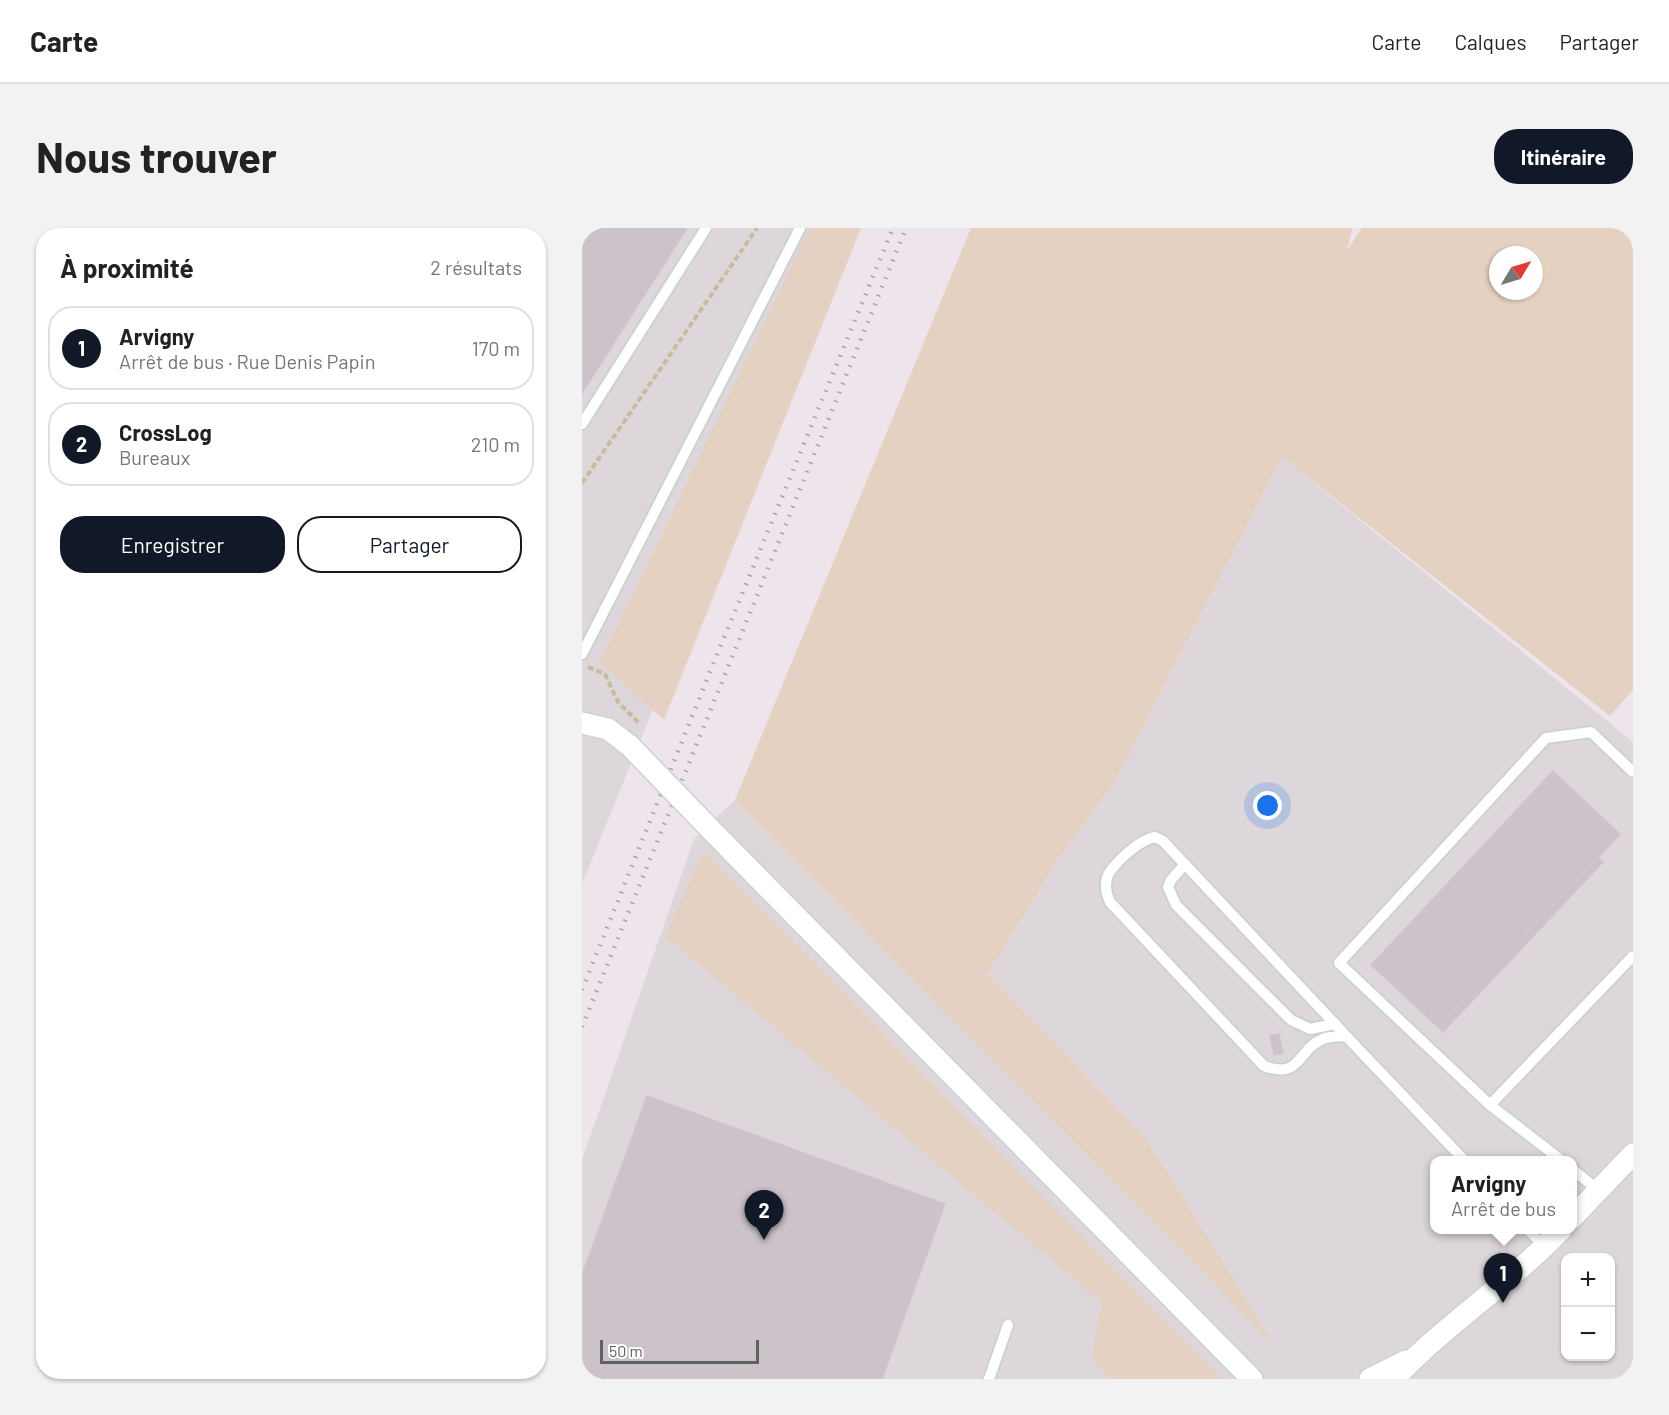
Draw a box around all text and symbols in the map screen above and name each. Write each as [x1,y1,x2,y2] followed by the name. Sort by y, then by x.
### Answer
[30,24,98,58] text: Carte
[1372,29,1421,54] text: Carte
[1454,29,1527,54] text: Calques
[1560,29,1639,54] text: Partager
[1494,129,1633,184] button: Itinéraire
[36,131,277,181] text: Nous trouver
[1489,246,1543,300] north arrow
[60,252,194,283] text: À proximité
[430,255,522,279] text: 2 résultats
[119,323,194,349] text: Arvigny
[78,336,85,360] text: 1
[472,336,520,360] text: 170 m
[119,349,376,373] text: Arrêt de bus · Rue Denis Papin
[119,419,212,445] text: CrossLog
[76,432,87,456] text: 2
[471,432,520,456] text: 210 m
[119,445,190,469] text: Bureaux
[60,516,285,573] button: Enregistrer
[297,516,522,573] button: Partager
[1253,791,1282,820] your location
[1430,1156,1577,1234] popup
[1451,1170,1526,1196] text: Arvigny
[744,1190,783,1240] pin: 2
[1451,1196,1556,1220] text: Arrêt de bus
[1561,1253,1615,1361] map controls
[1561,1253,1615,1307] button: +
[1484,1254,1522,1303] pin: 1
[1561,1307,1615,1361] button: −
[600,1337,759,1364] scale bar
[609,1341,643,1360] text: 50 m

